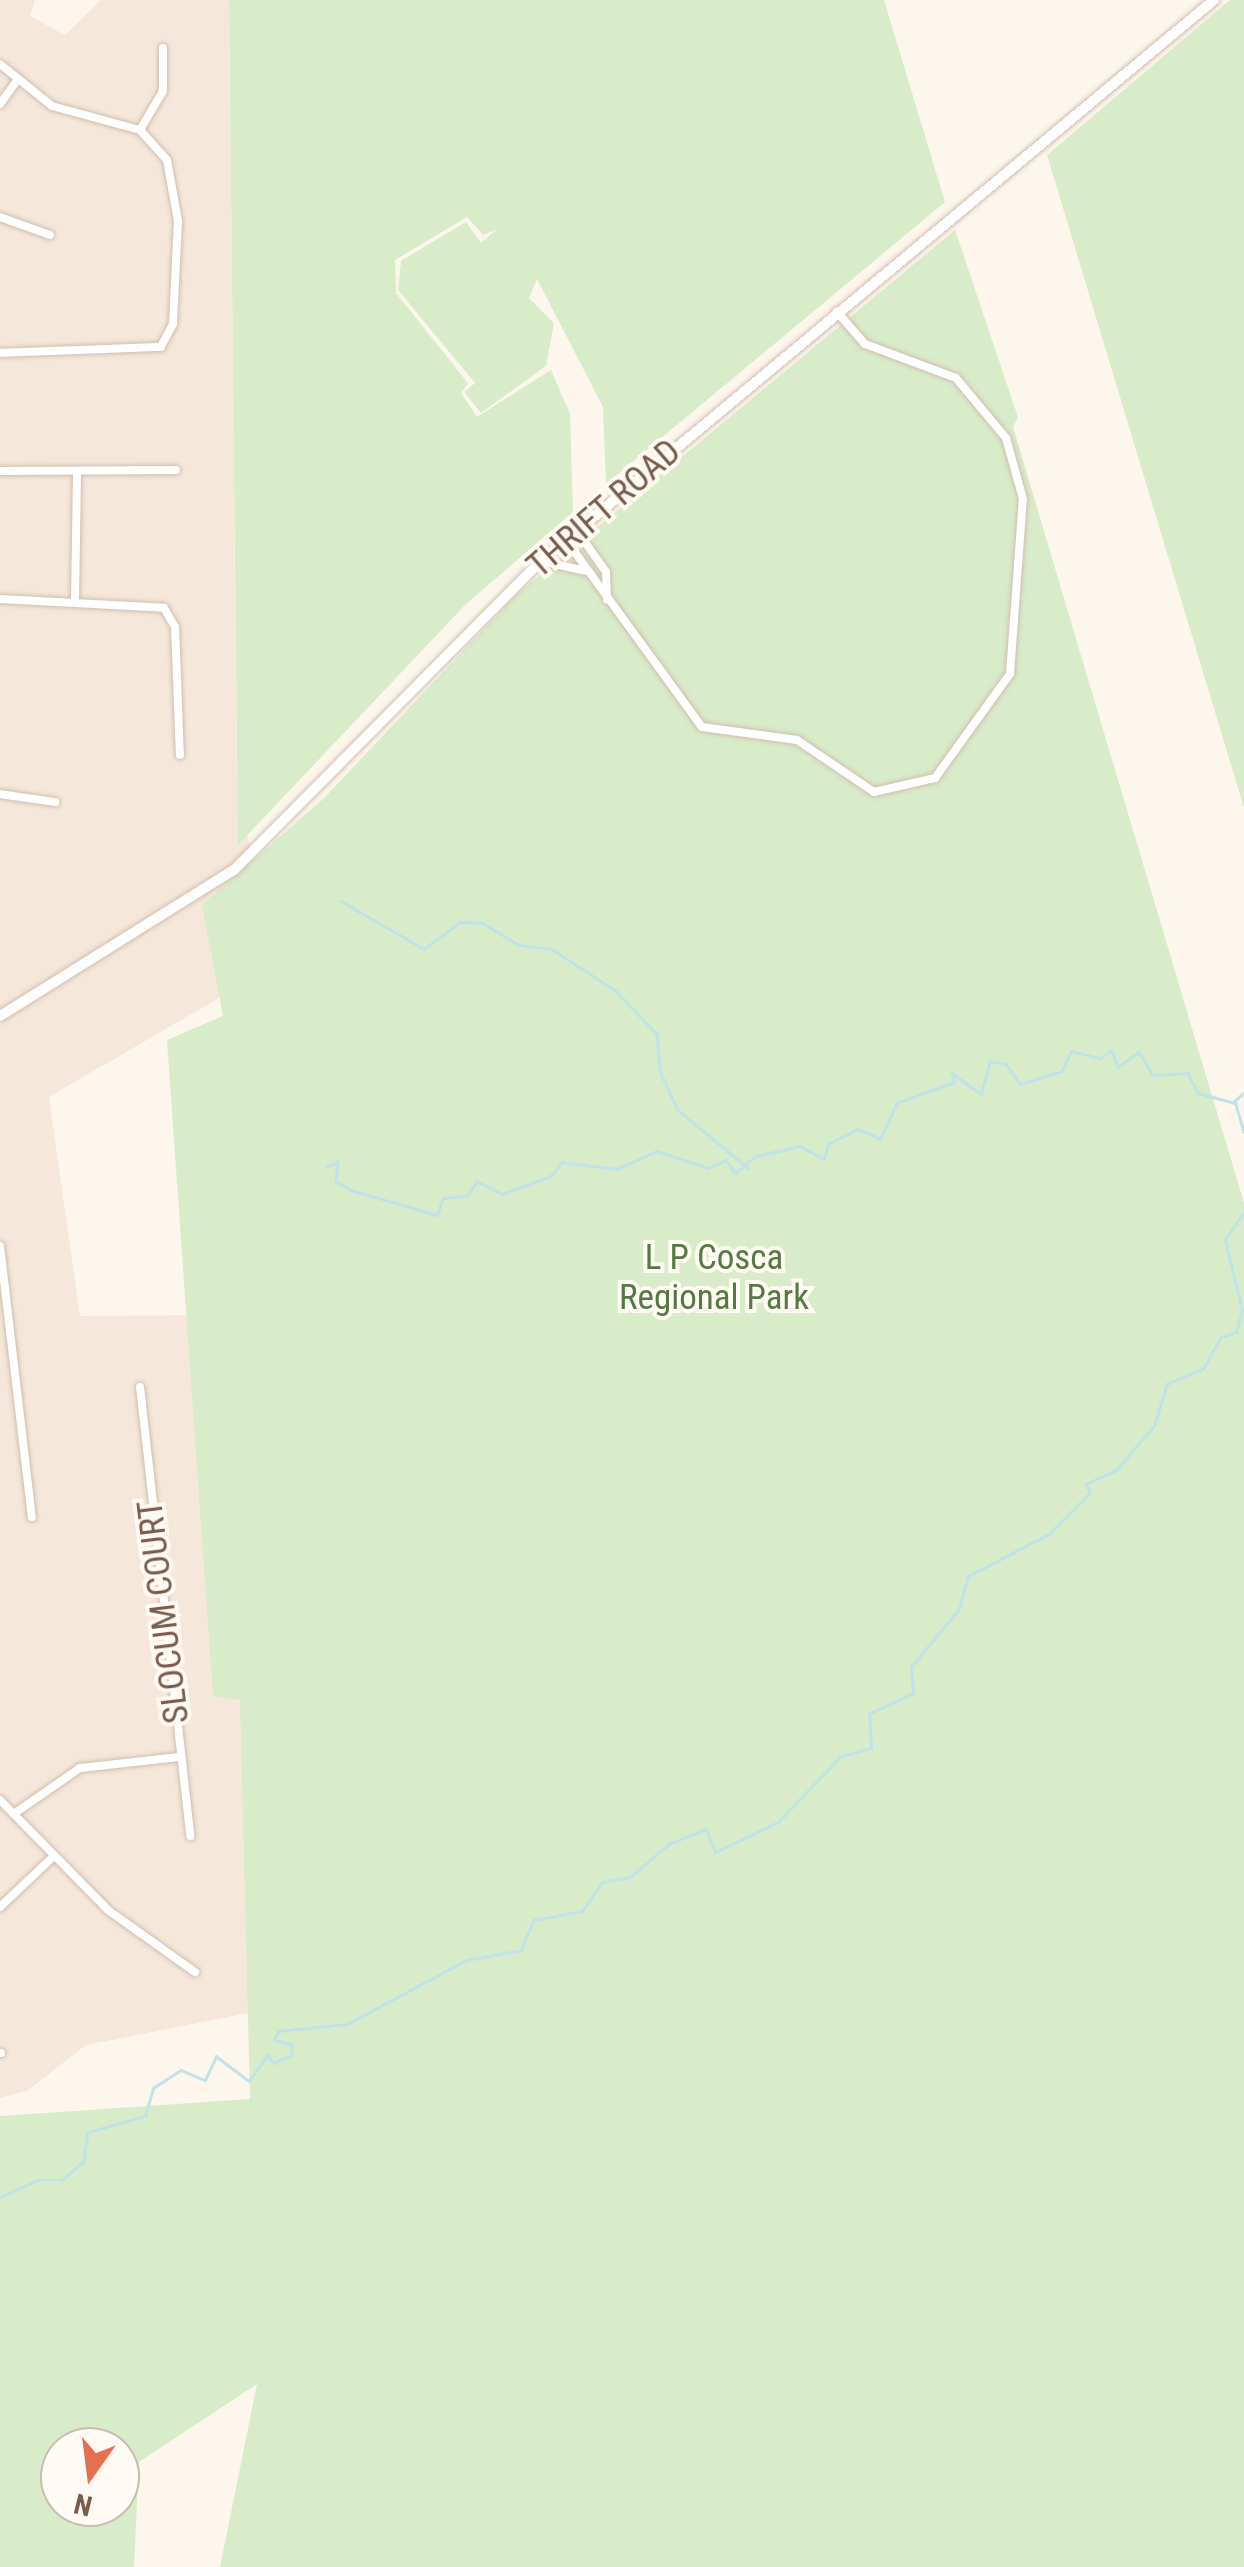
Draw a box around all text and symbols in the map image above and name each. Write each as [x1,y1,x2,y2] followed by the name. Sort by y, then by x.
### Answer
[518,431,690,587] street label: THRIFT ROAD
[619,1237,809,1319] park label: L P Cosca Regional Park
[129,1498,199,1726] street label: SLOCUM COURT
[40,2427,140,2527] north arrow
[71,2487,95,2523] text: N

